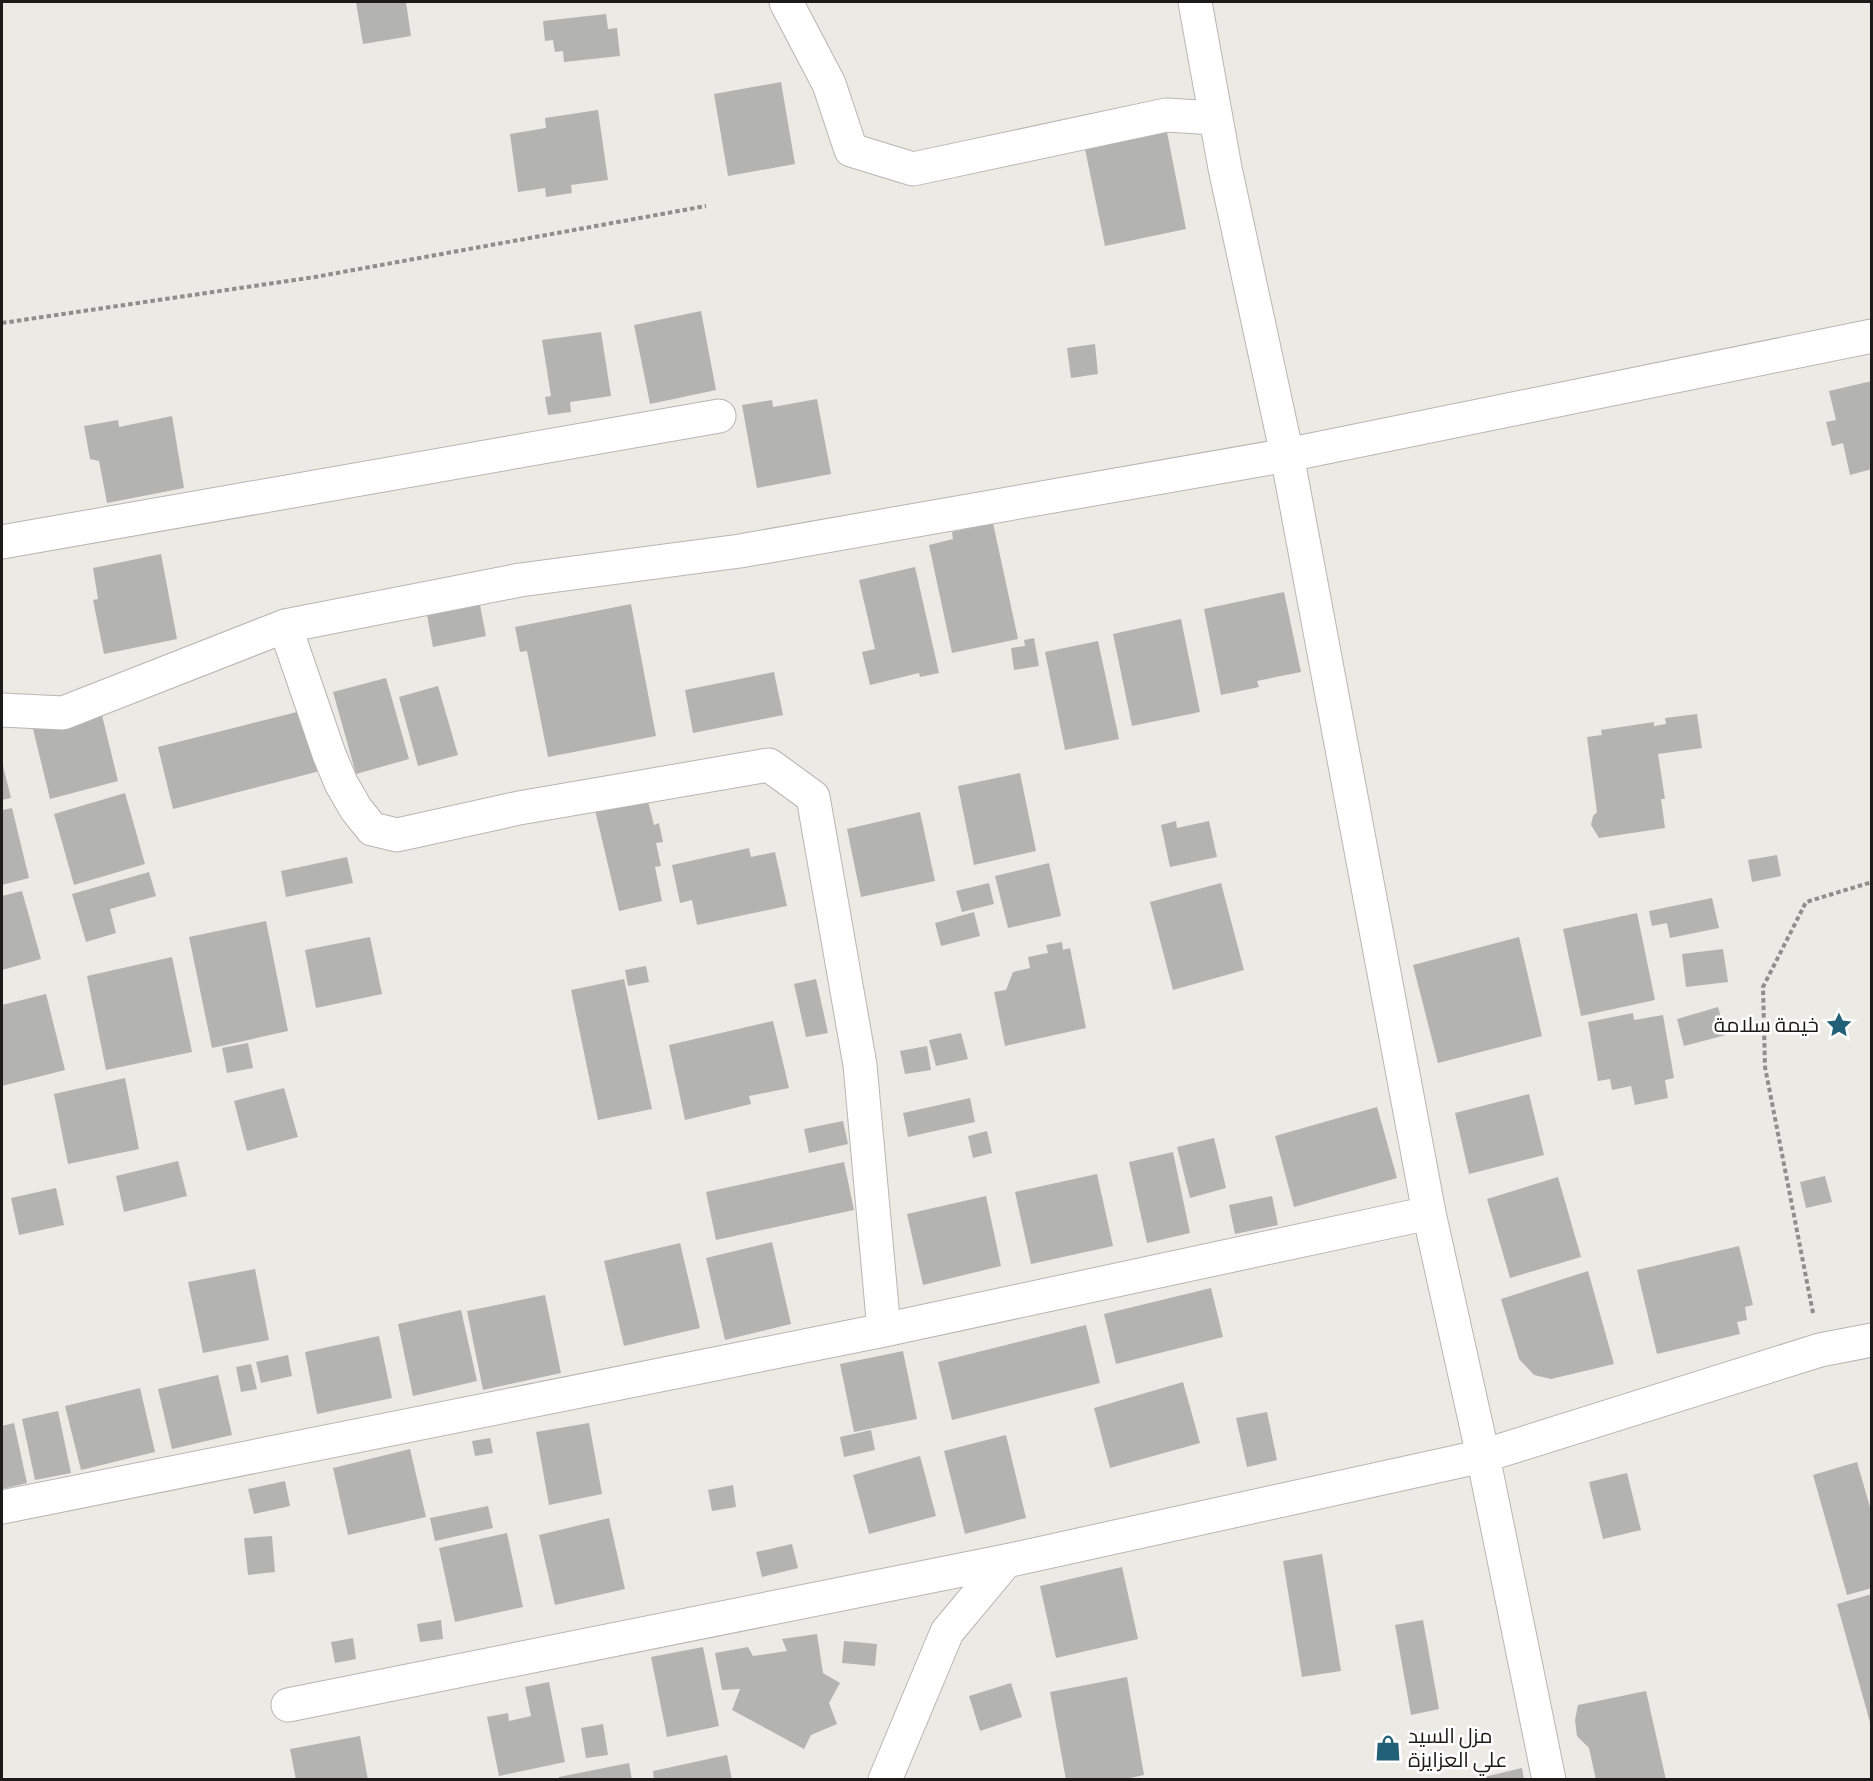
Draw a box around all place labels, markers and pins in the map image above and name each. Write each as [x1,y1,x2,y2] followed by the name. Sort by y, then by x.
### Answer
[1824,1010,1854,1040] place icon: خيمة سلامة
[1714,1013,1819,1037] place label: خيمة سلامة
[1408,1724,1507,1776] place label: مزل السيد علي العزايزة
[1373,1733,1403,1763] shop icon: مزل السيد علي العزايزة

